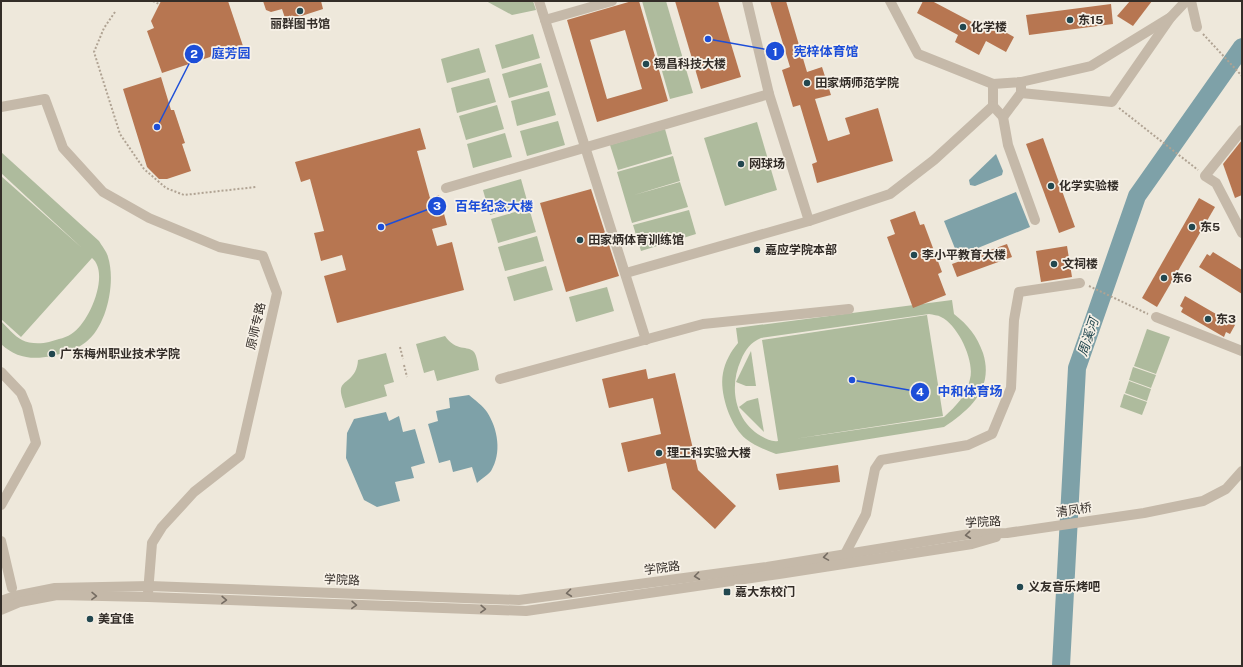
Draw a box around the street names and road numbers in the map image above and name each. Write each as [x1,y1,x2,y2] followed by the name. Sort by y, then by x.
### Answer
[244,301,268,351] street label: 原师专路
[1055,500,1093,520] street label: 清凤桥
[965,514,1001,530] street label: 学院路
[643,559,681,577] street label: 学院路
[324,572,360,588] street label: 学院路

